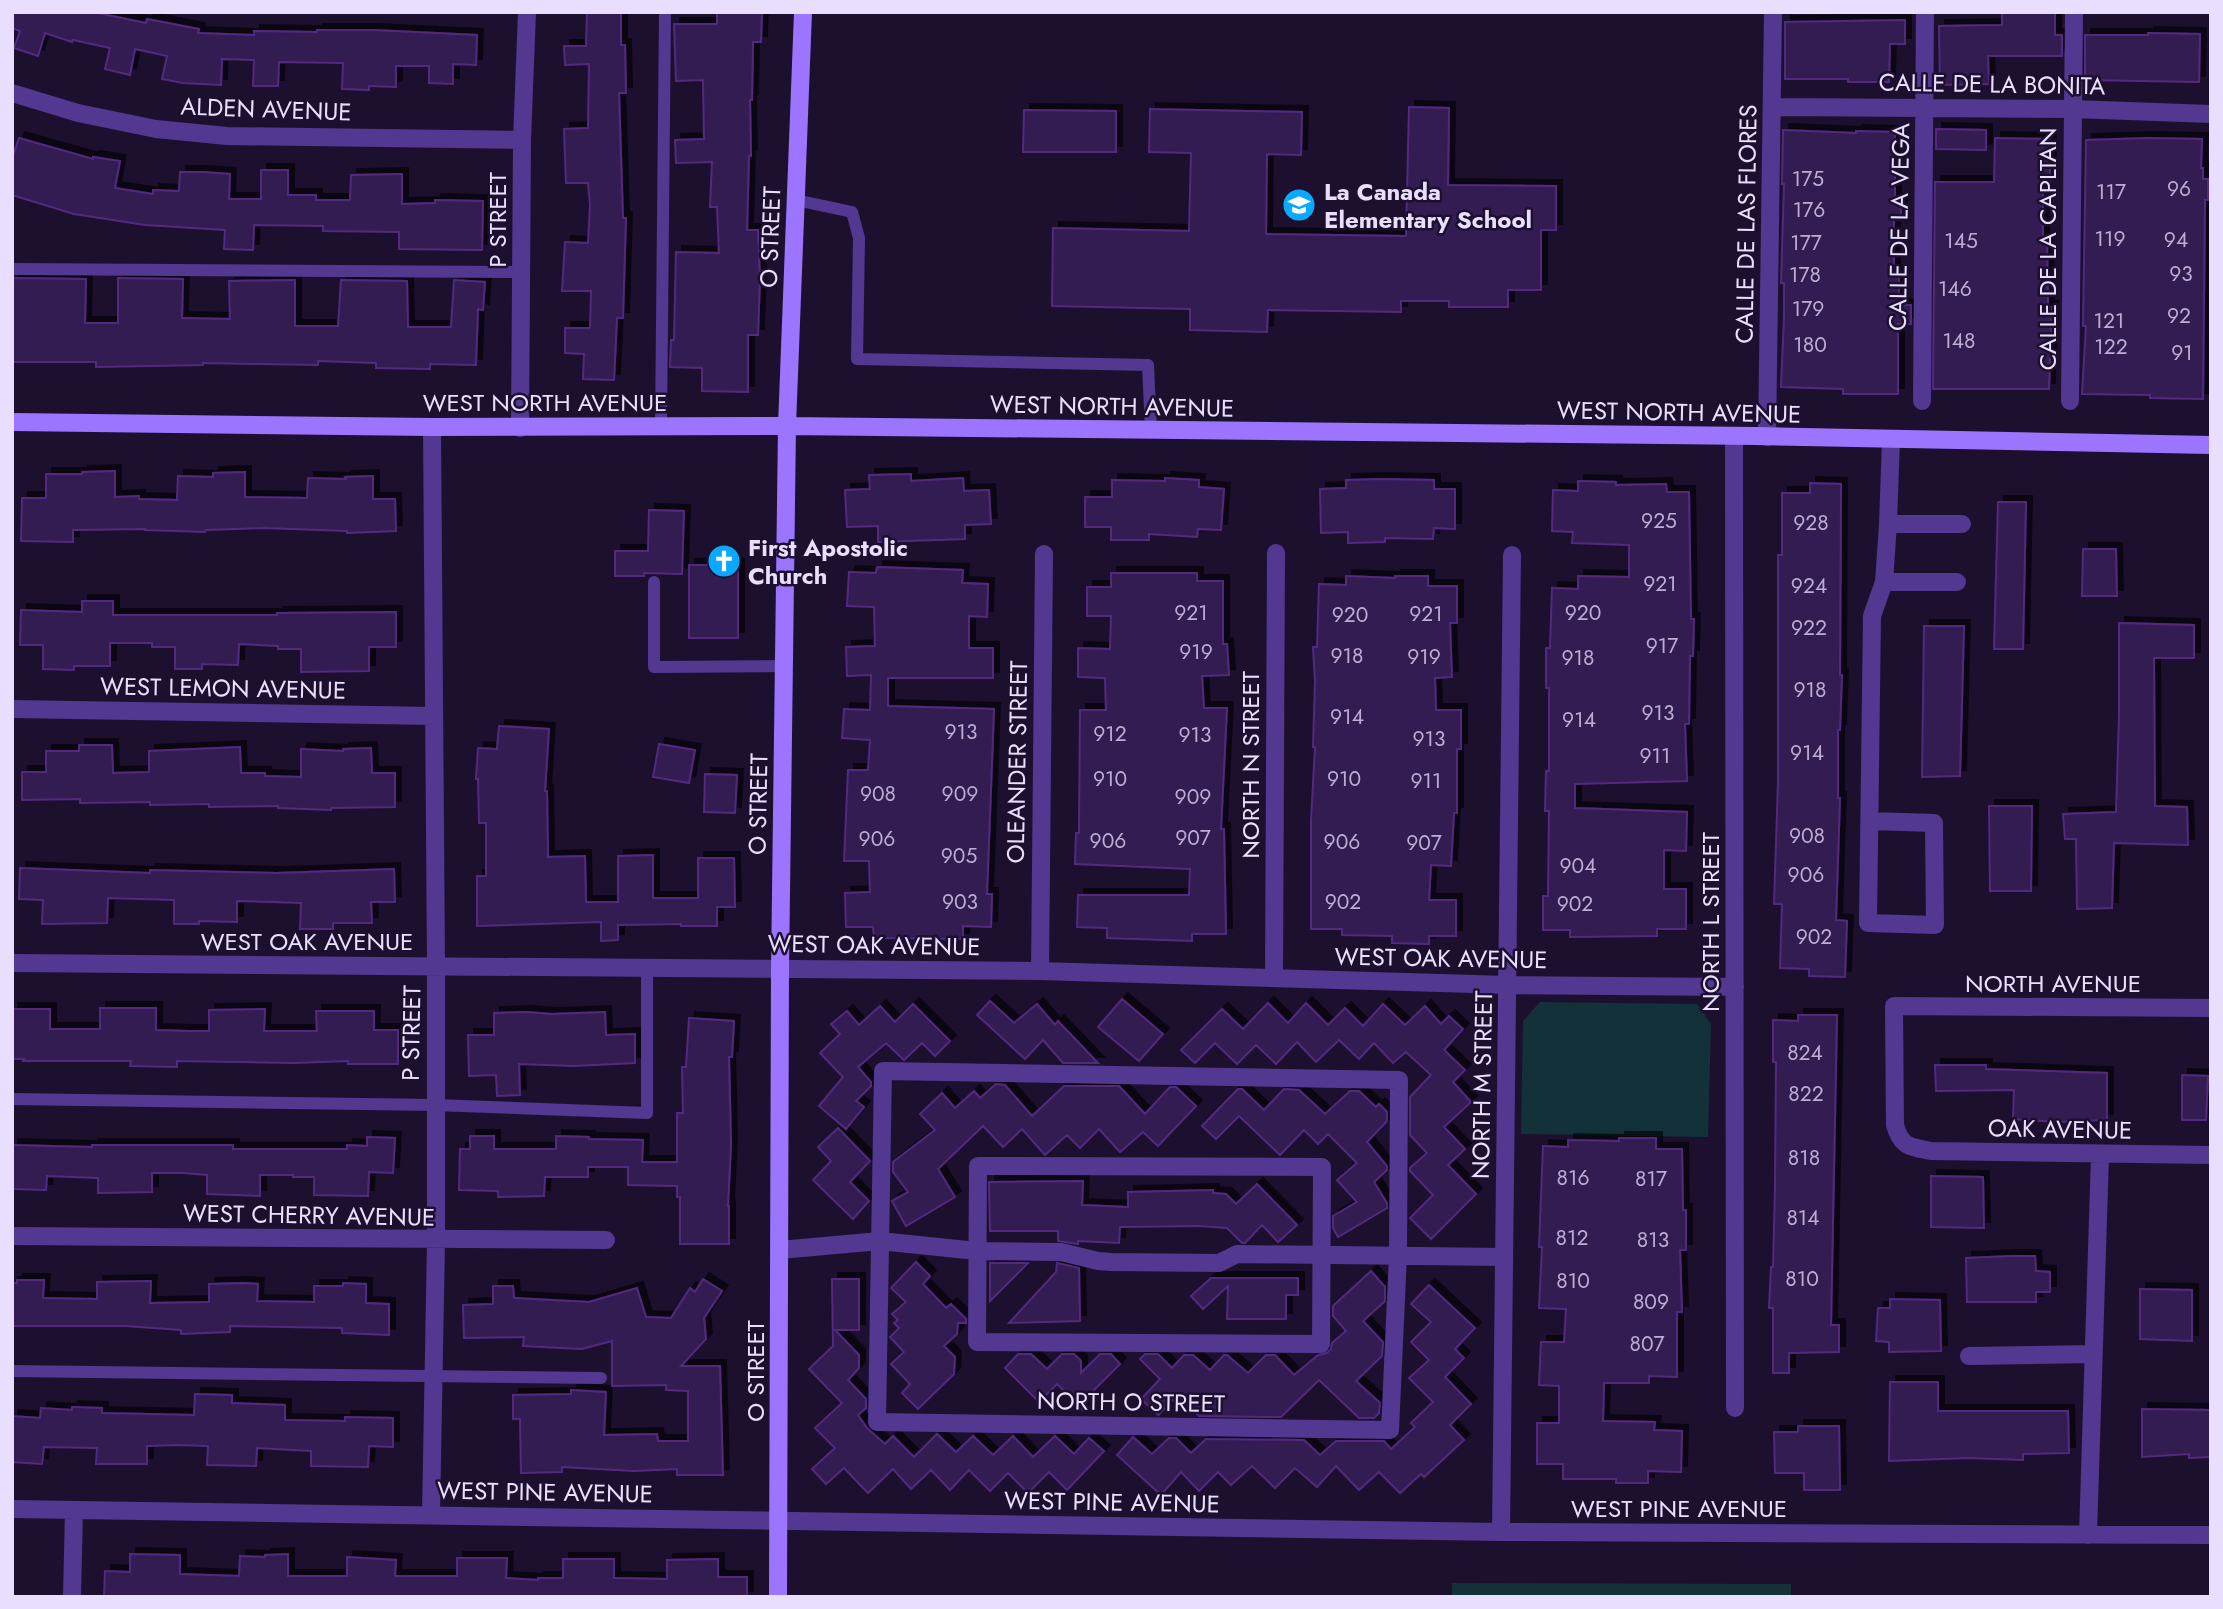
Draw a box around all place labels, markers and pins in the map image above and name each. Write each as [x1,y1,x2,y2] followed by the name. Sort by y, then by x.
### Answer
[1324,174,1532,237] place label: La Canada Elementary School
[1280,186,1318,224] school or university icon: La Canada Elementary School
[748,530,908,593] place label: First Apostolic Church
[705,542,743,580] church icon: First Apostolic Church

